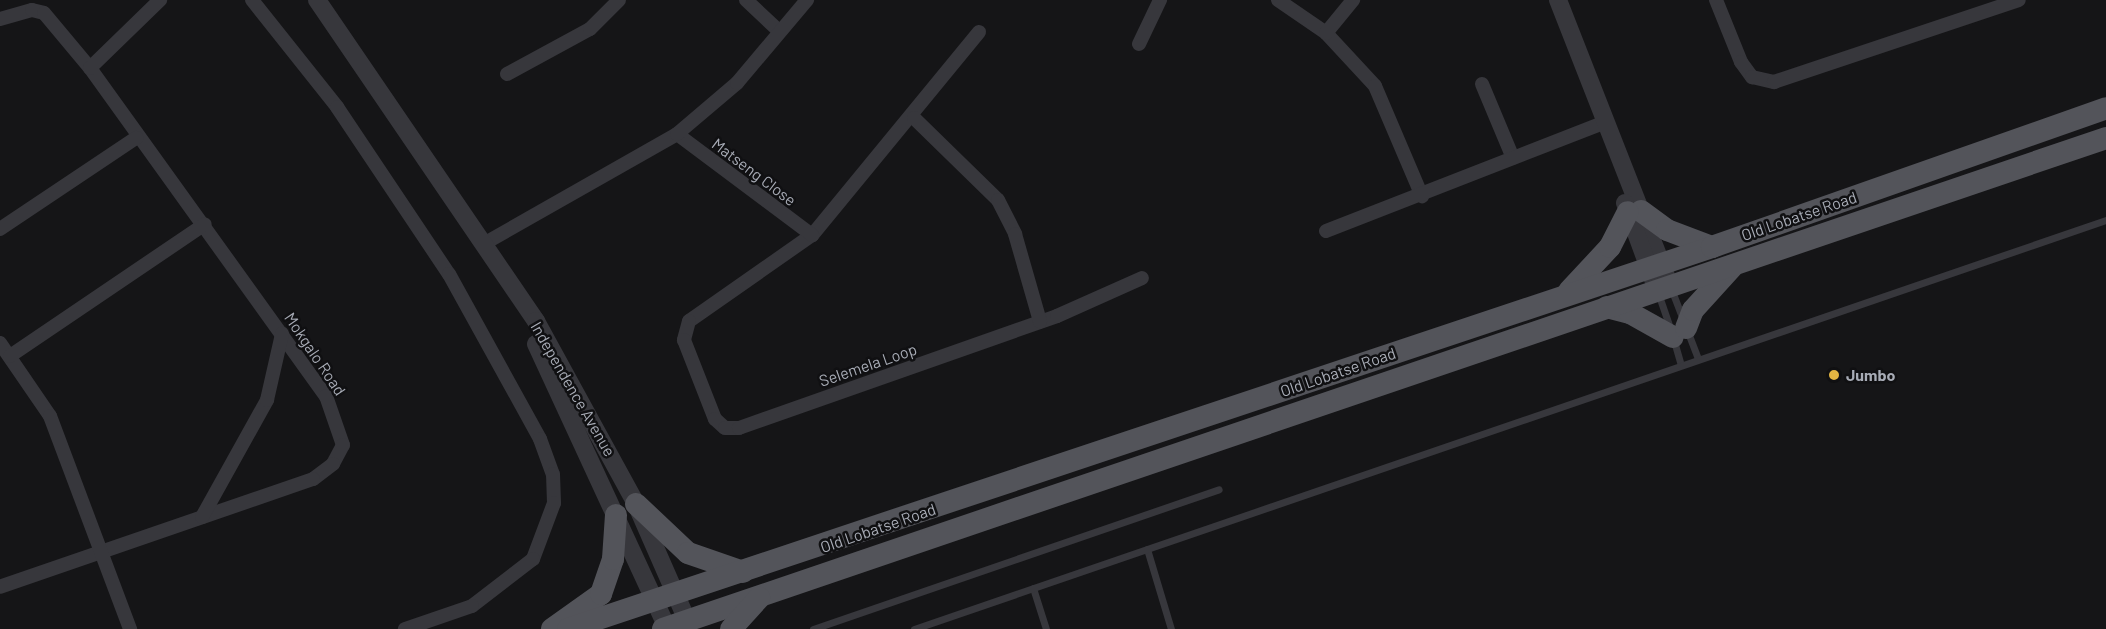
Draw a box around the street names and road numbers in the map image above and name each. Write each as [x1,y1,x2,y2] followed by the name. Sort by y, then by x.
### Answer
[708,134,800,210] street label: Matseng Close
[1739,187,1859,245] street label: Old Lobatse Road
[280,309,350,399] street label: Mokgalo Road
[527,318,619,460] street label: Independence Avenue
[817,339,919,391] street label: Selemela Loop
[1278,343,1398,401] street label: Old Lobatse Road
[818,499,938,557] street label: Old Lobatse Road

